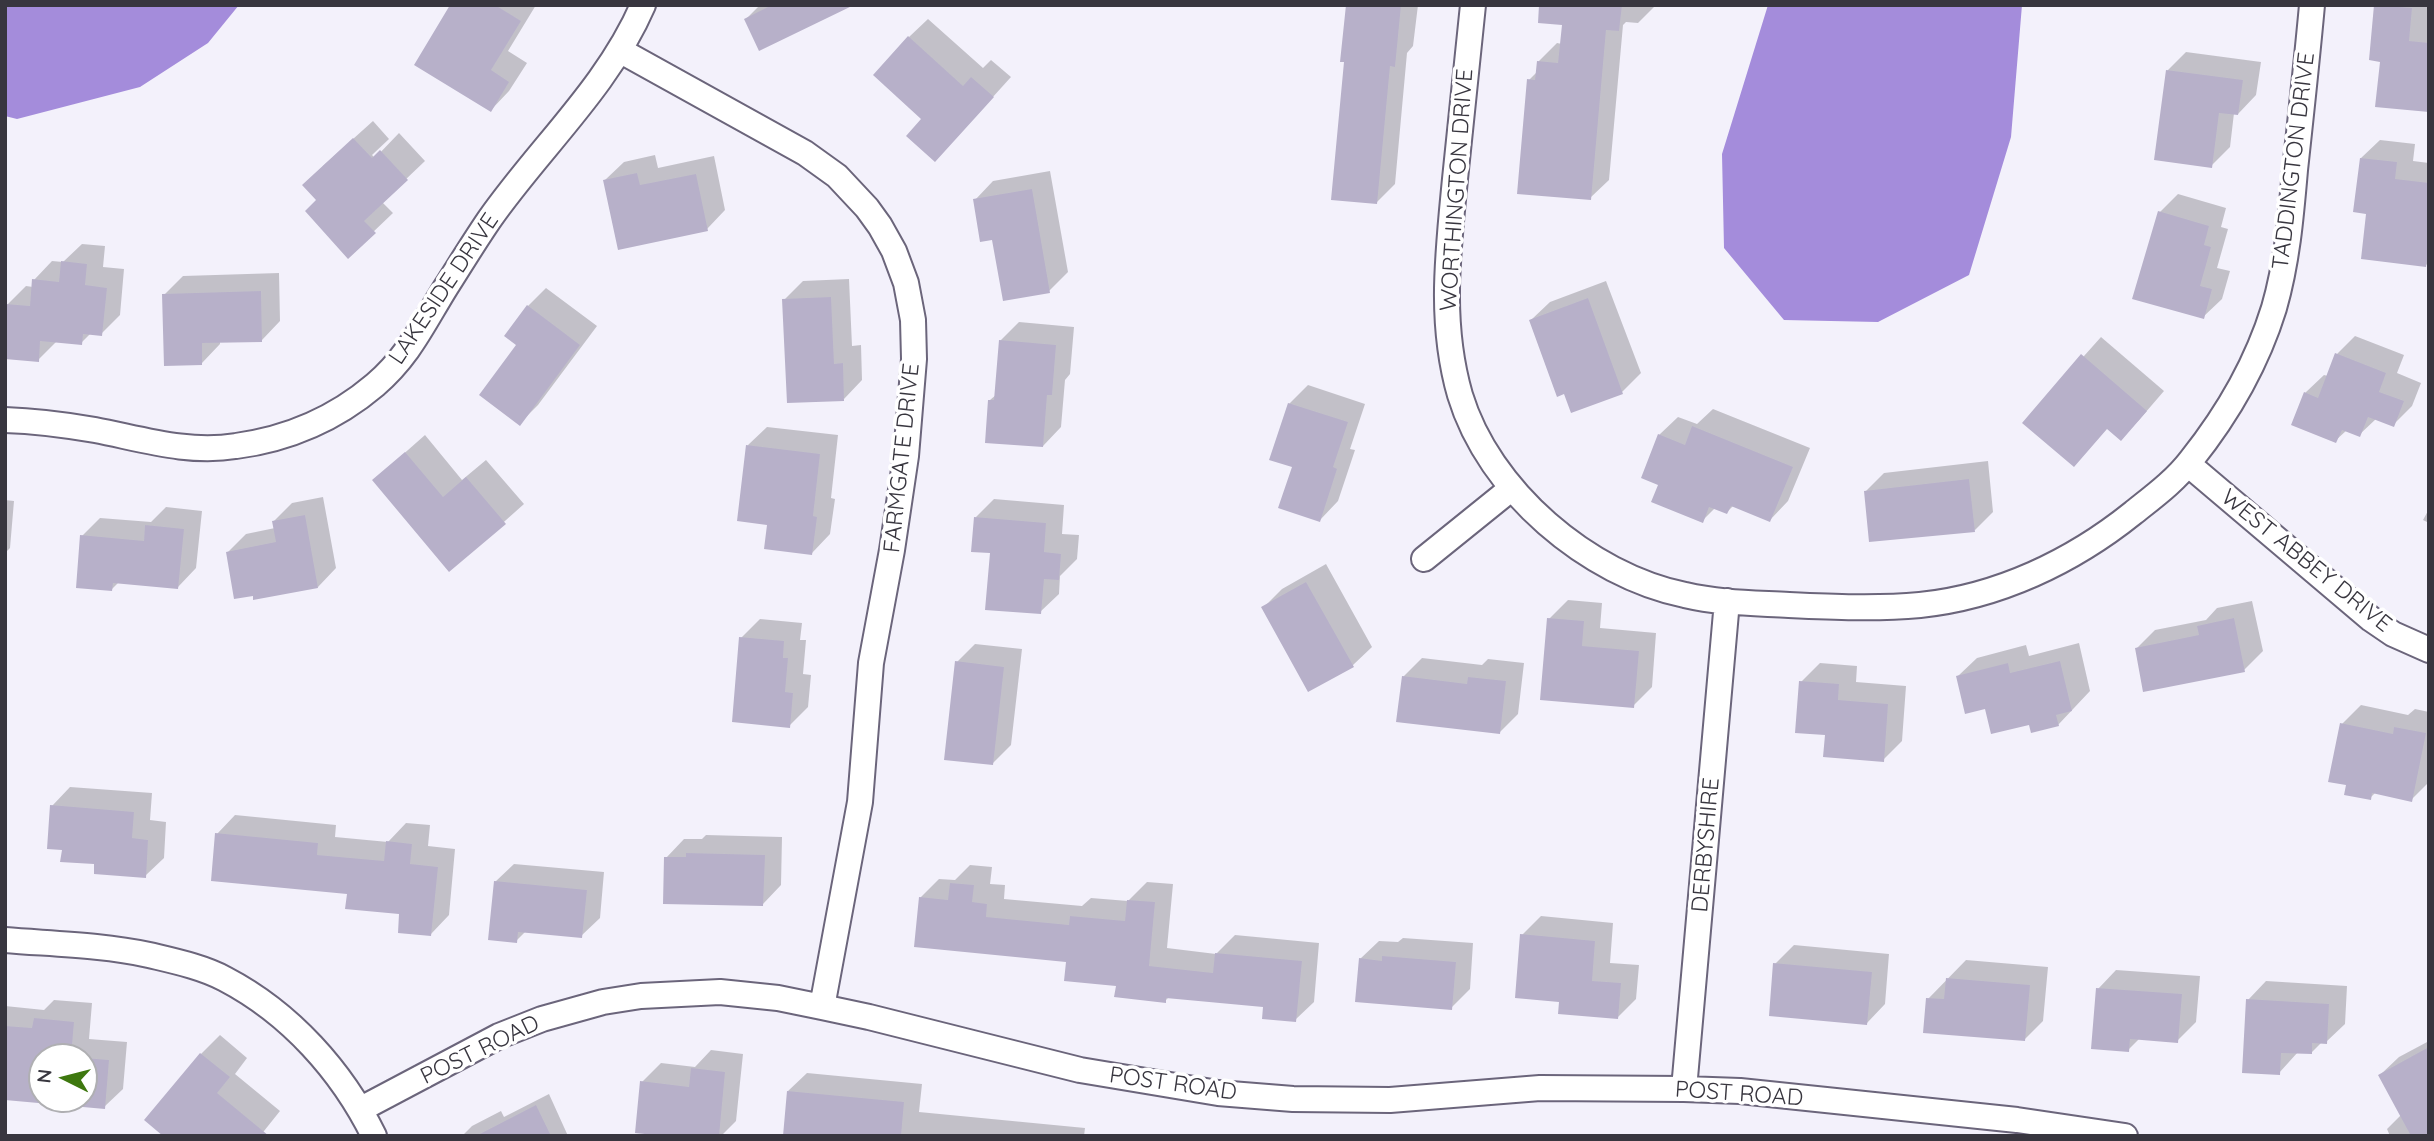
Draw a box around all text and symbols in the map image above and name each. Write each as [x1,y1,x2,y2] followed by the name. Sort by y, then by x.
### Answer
[2267,51,2321,271] street label: TADDINGTON DRIVE
[1435,68,1479,312] street label: WORTHINGTON DRIVE
[383,208,505,370] street label: LAKESIDE DRIVE
[878,362,926,554] street label: FARMGATE DRIVE
[2215,484,2397,638] street label: WEST ABBEY DRIVE
[1686,776,1726,914] street label: DERBYSHIRE
[416,1009,544,1091] street label: POST ROAD
[28,1043,98,1113] north arrow
[1107,1061,1239,1107] street label: POST ROAD
[31,1068,57,1084] text: N
[1674,1076,1804,1112] street label: POST ROAD

